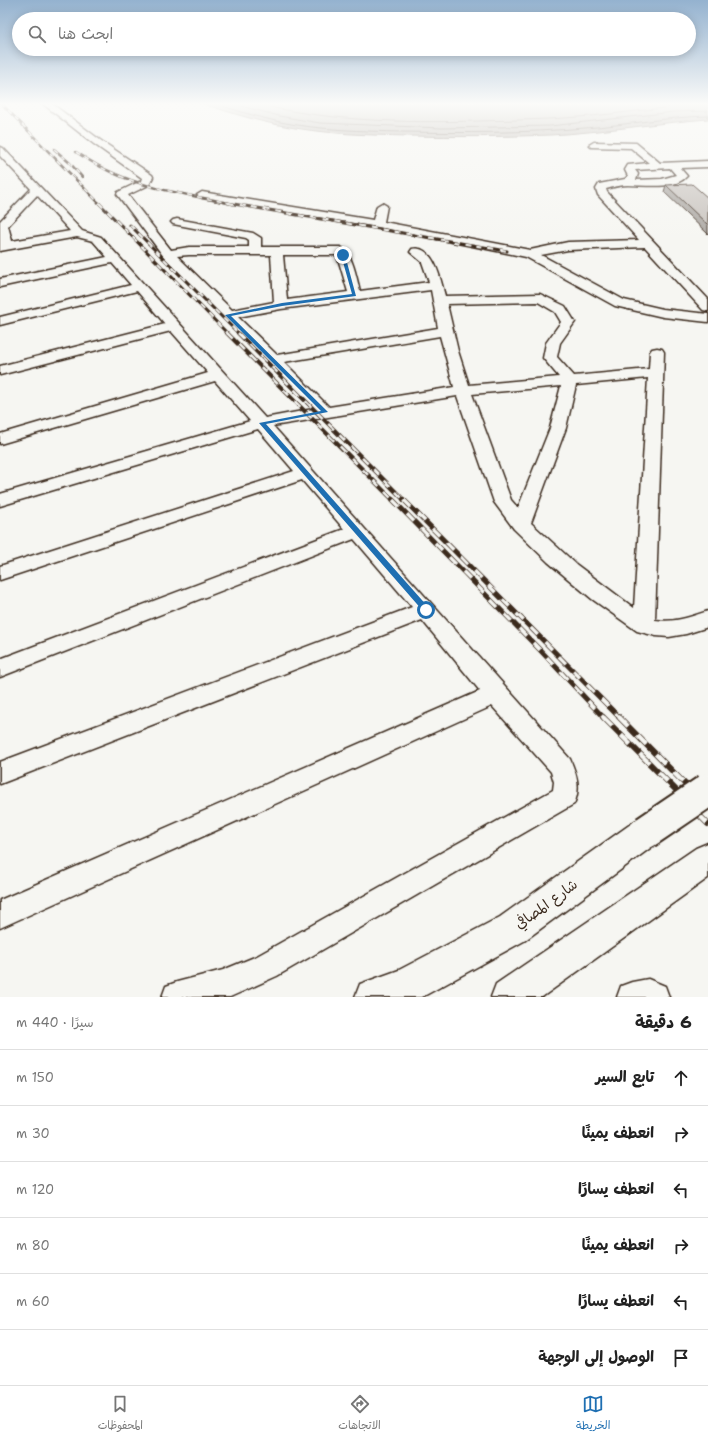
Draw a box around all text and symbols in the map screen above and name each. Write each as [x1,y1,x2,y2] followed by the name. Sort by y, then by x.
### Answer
[12,12,696,56] search box
[26,23,48,45] icon: search
[58,24,113,44] text: ابحث هنا
[334,246,352,264] route end
[417,601,435,619] route start
[511,875,582,934] street label: شارع المصافي
[635,1011,692,1033] text: 6 دقيقة
[16,1014,94,1031] text: سيرًا · 440 m
[595,1067,654,1087] text: تابع السير
[670,1067,692,1089] icon: ahead
[16,1069,54,1086] text: 150 m
[582,1123,654,1143] text: انعطف يمينًا
[670,1123,692,1145] icon: right
[16,1125,50,1142] text: 30 m
[578,1179,654,1199] text: انعطف يسارًا
[670,1179,692,1201] icon: left
[16,1181,54,1198] text: 120 m
[582,1235,654,1255] text: انعطف يمينًا
[670,1235,692,1257] icon: right
[16,1237,50,1254] text: 80 m
[578,1291,654,1311] text: انعطف يسارًا
[670,1291,692,1313] icon: left
[16,1293,50,1310] text: 60 m
[538,1347,654,1367] text: الوصول إلى الوجهة
[670,1347,692,1369] icon: arrive
[98,1393,143,1435] tab: المحفوظات
[338,1393,381,1435] tab: الاتجاهات
[576,1393,610,1435] tab: الخريطة

